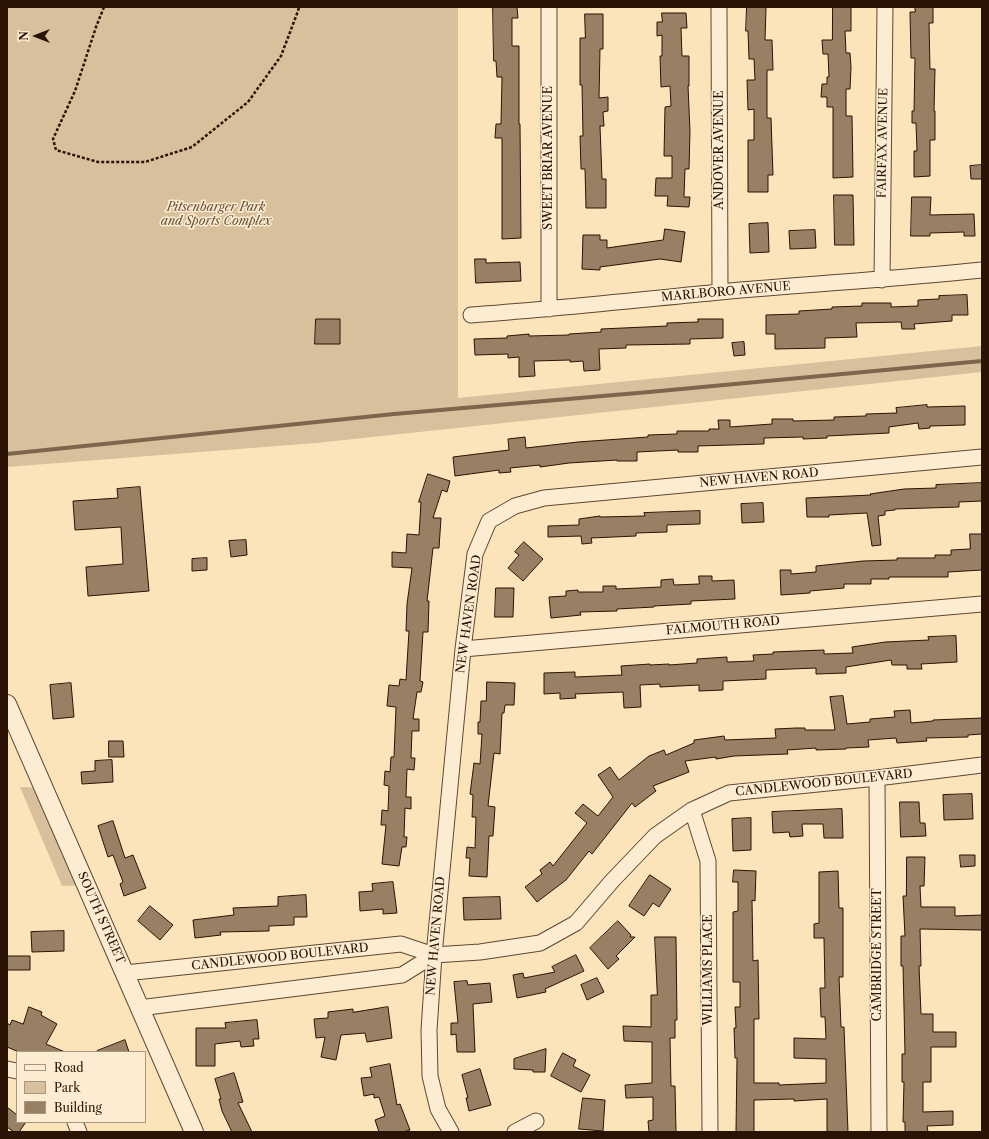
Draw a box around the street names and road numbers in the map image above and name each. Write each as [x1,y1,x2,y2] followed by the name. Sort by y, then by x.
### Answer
[542,86,556,230] street label: SWEET BRIAR AVENUE
[875,88,891,198] street label: FAIRFAX AVENUE
[713,90,727,210] street label: ANDOVER AVENUE
[661,279,791,305] street label: MARLBORO AVENUE
[699,466,819,490] street label: NEW HAVEN ROAD
[454,554,484,674] street label: NEW HAVEN ROAD
[665,614,781,638] street label: FALMOUTH ROAD
[735,767,913,799] street label: CANDLEWOOD BOULEVARD
[74,870,128,966] street label: SOUTH STREET
[424,876,448,996] street label: NEW HAVEN ROAD
[871,888,885,1022] street label: CAMBRIDGE STREET
[702,914,716,1026] street label: WILLIAMS PLACE
[191,941,369,973] street label: CANDLEWOOD BOULEVARD

